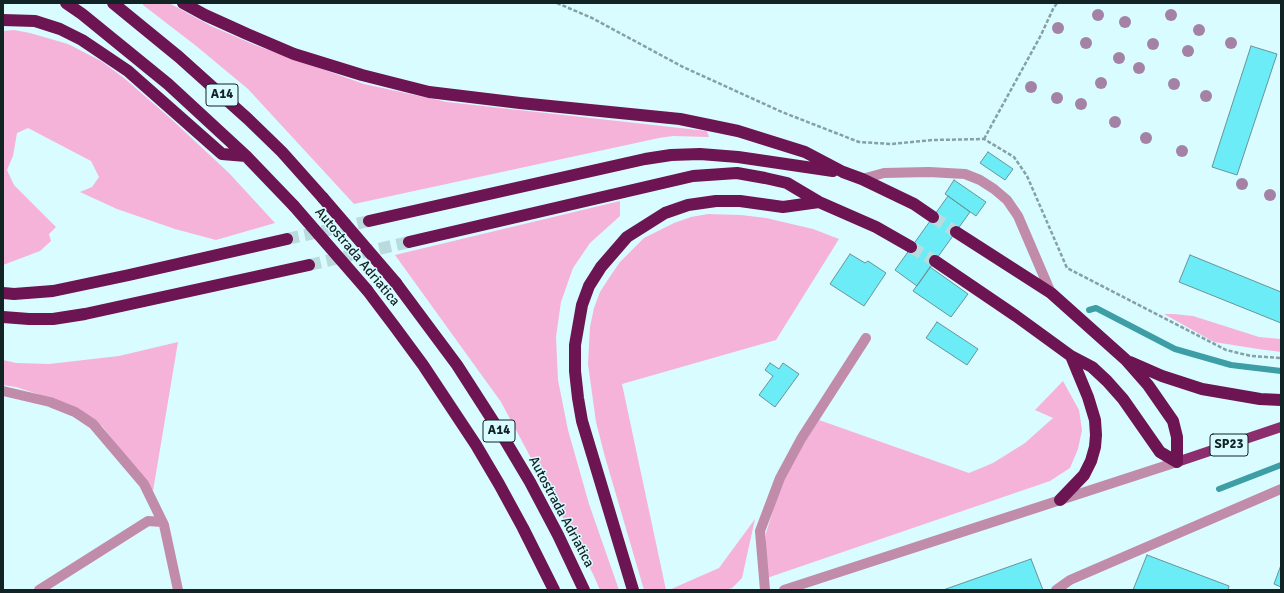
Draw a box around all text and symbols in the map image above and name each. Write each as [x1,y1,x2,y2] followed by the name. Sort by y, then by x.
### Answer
[206,84,238,106] road number: A14
[311,204,403,310] street label: Autostrada Adriatica
[483,420,515,442] road number: A14
[1210,434,1248,456] road number: SP23
[525,454,597,570] street label: Autostrada Adriatica

